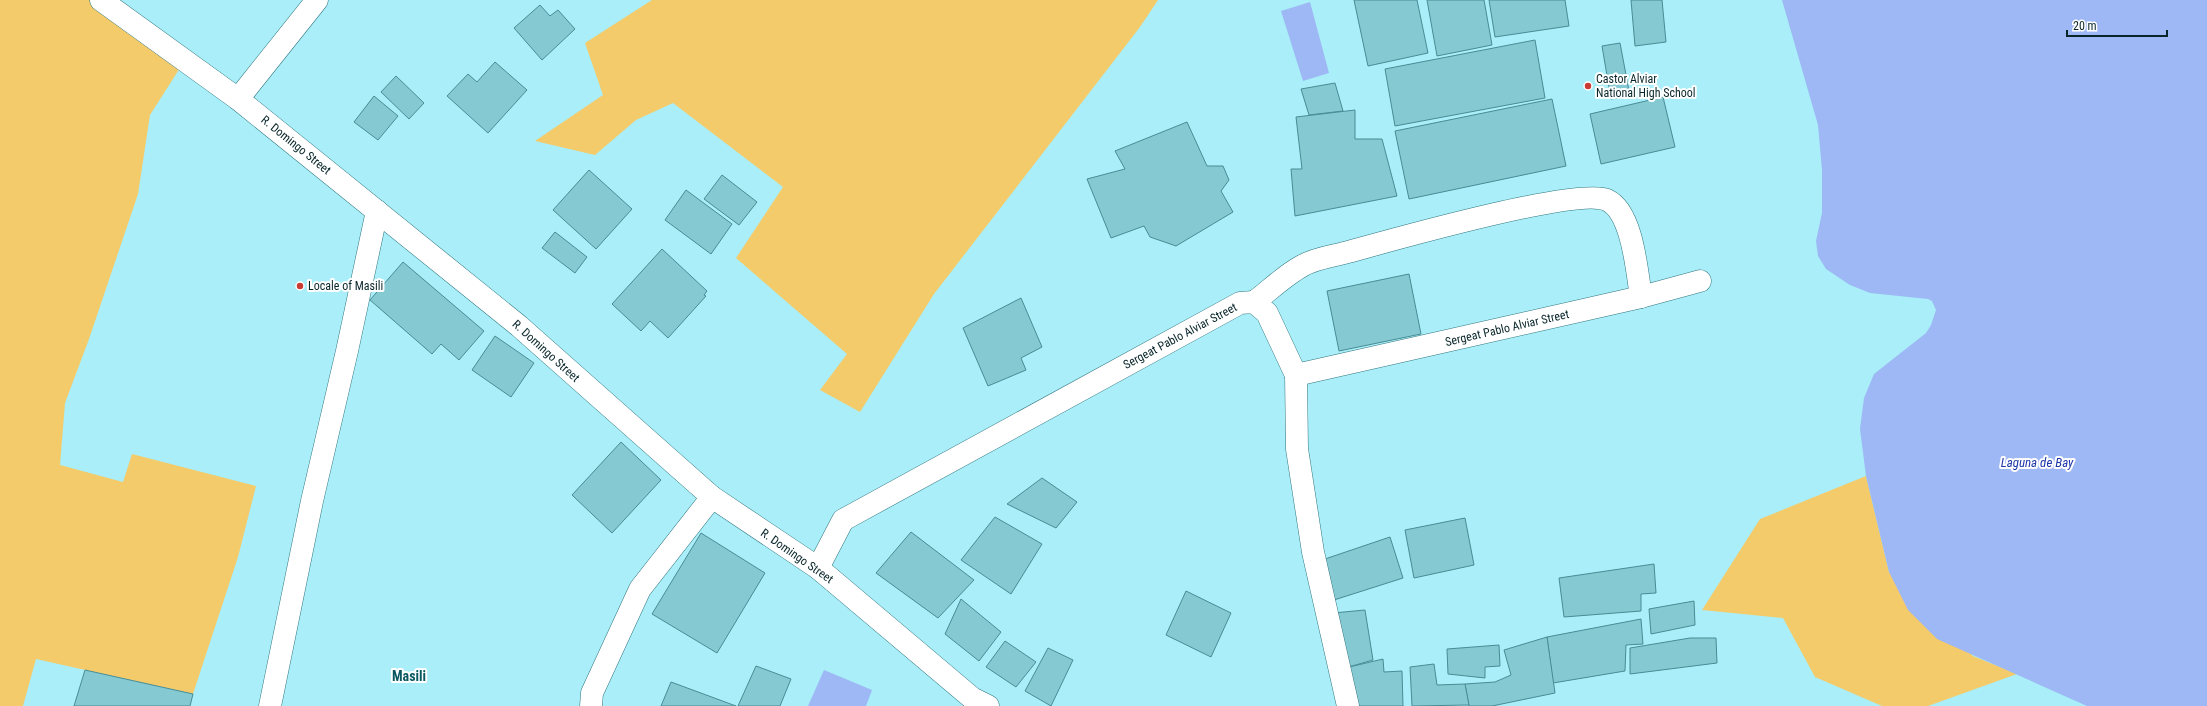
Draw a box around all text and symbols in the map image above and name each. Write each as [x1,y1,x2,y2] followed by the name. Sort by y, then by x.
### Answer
[2067,12,2167,38] scale bar
[2073,19,2097,33] text: 20 m
[1596,72,1696,100] place label: Castor Alviar National High School
[1583,81,1593,91] marker: Castor Alviar National High School
[258,113,334,178] street label: R. Domingo Street
[308,279,383,293] place label: Locale of Masili
[295,281,305,291] marker: Locale of Masili
[1121,300,1240,372] street label: Sergeat Pablo Alviar Street
[1444,307,1571,349] street label: Sergeat Pablo Alviar Street
[510,317,583,385] street label: R. Domingo Street
[2001,455,2074,470] water label: Laguna de Bay
[758,526,836,587] street label: R. Domingo Street
[392,668,426,684] district label: Masili

